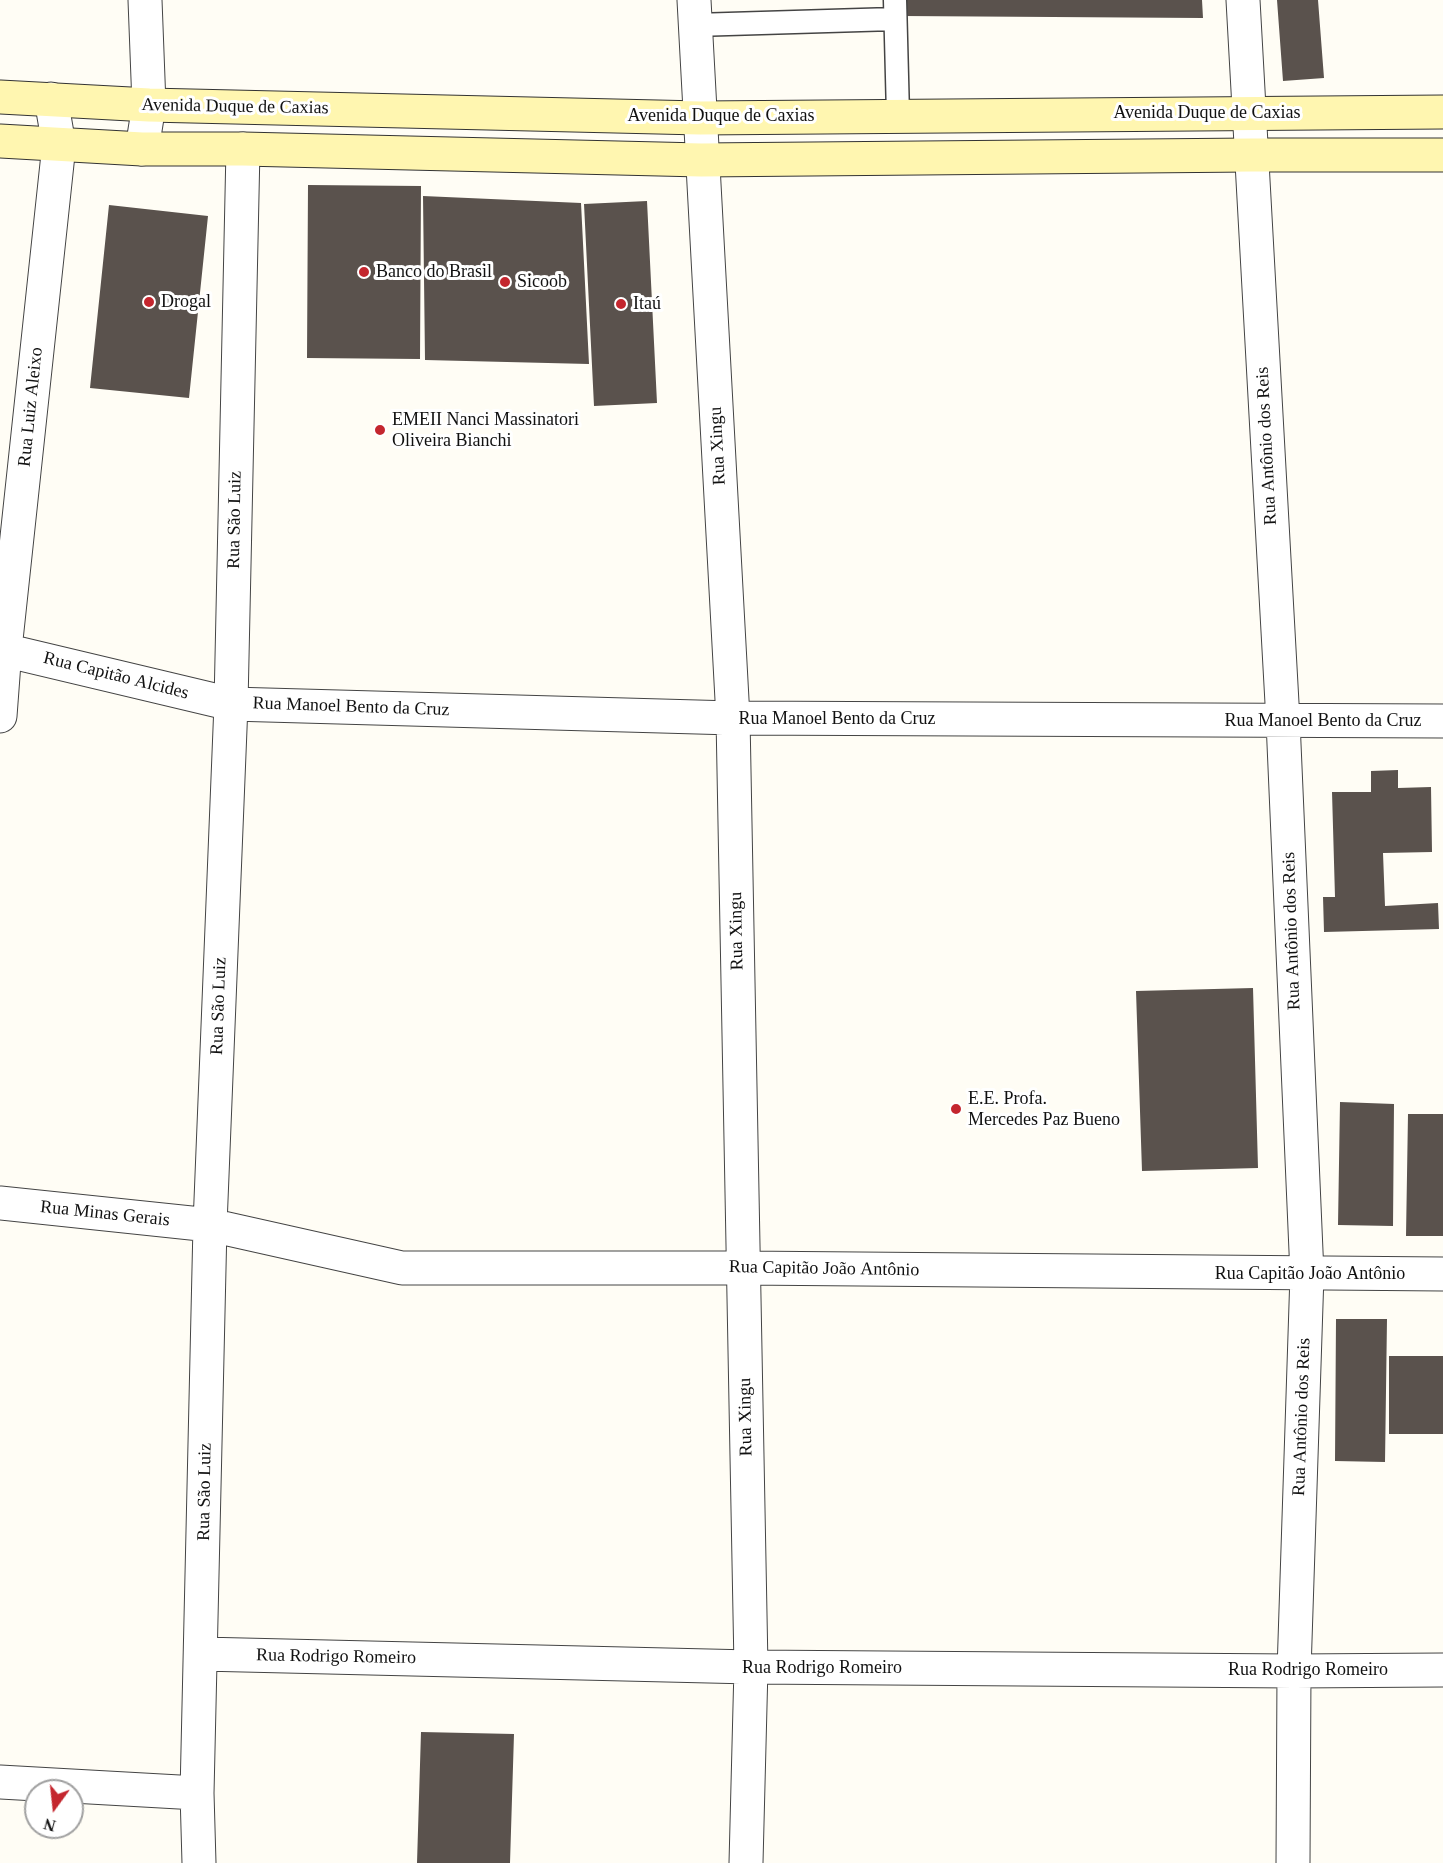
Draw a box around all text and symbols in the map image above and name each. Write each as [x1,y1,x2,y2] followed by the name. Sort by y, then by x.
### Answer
[141,95,329,119] street label: Avenida Duque de Caxias
[1113,102,1301,124] street label: Avenida Duque de Caxias
[627,105,815,127] street label: Avenida Duque de Caxias
[376,261,492,283] place label: Banco do Brasil
[357,265,371,279] marker: Banco do Brasil
[517,271,567,293] place label: Sicoob
[498,275,512,289] marker: Sicoob
[161,291,211,313] place label: Drogal
[633,293,661,315] place label: Itaú
[142,295,156,309] marker: Drogal
[614,297,628,311] marker: Itaú
[14,346,48,468] street label: Rua Luiz Aleixo
[1252,366,1282,526] street label: Rua Antônio dos Reis
[705,406,731,486] street label: Rua Xingu
[392,409,579,452] place label: EMEII Nanci Massinatori Oliveira Bianchi
[373,423,387,437] marker: EMEII Nanci Massinatori Oliveira Bianchi
[223,471,247,569] street label: Rua São Luiz
[41,648,191,704] street label: Rua Capitão Alcides
[252,693,450,721] street label: Rua Manoel Bento da Cruz
[739,708,935,730] street label: Rua Manoel Bento da Cruz
[1225,710,1421,732] street label: Rua Manoel Bento da Cruz
[1278,851,1306,1011] street label: Rua Antônio dos Reis
[726,892,748,970] street label: Rua Xingu
[206,957,232,1055] street label: Rua São Luiz
[968,1088,1120,1130] place label: E.E. Profa. Mercedes Paz Bueno
[949,1102,963,1116] marker: E.E. Profa. Mercedes Paz Bueno
[39,1196,171,1232] street label: Rua Minas Gerais
[729,1257,919,1281] street label: Rua Capitão João Antônio
[1215,1263,1405,1285] street label: Rua Capitão João Antônio
[1288,1337,1316,1497] street label: Rua Antônio dos Reis
[735,1378,757,1456] street label: Rua Xingu
[193,1443,217,1541] street label: Rua São Luiz
[256,1645,416,1669] street label: Rua Rodrigo Romeiro
[742,1657,902,1679] street label: Rua Rodrigo Romeiro
[1228,1659,1388,1681] street label: Rua Rodrigo Romeiro
[24,1779,84,1839] north arrow
[42,1815,58,1835] text: N

